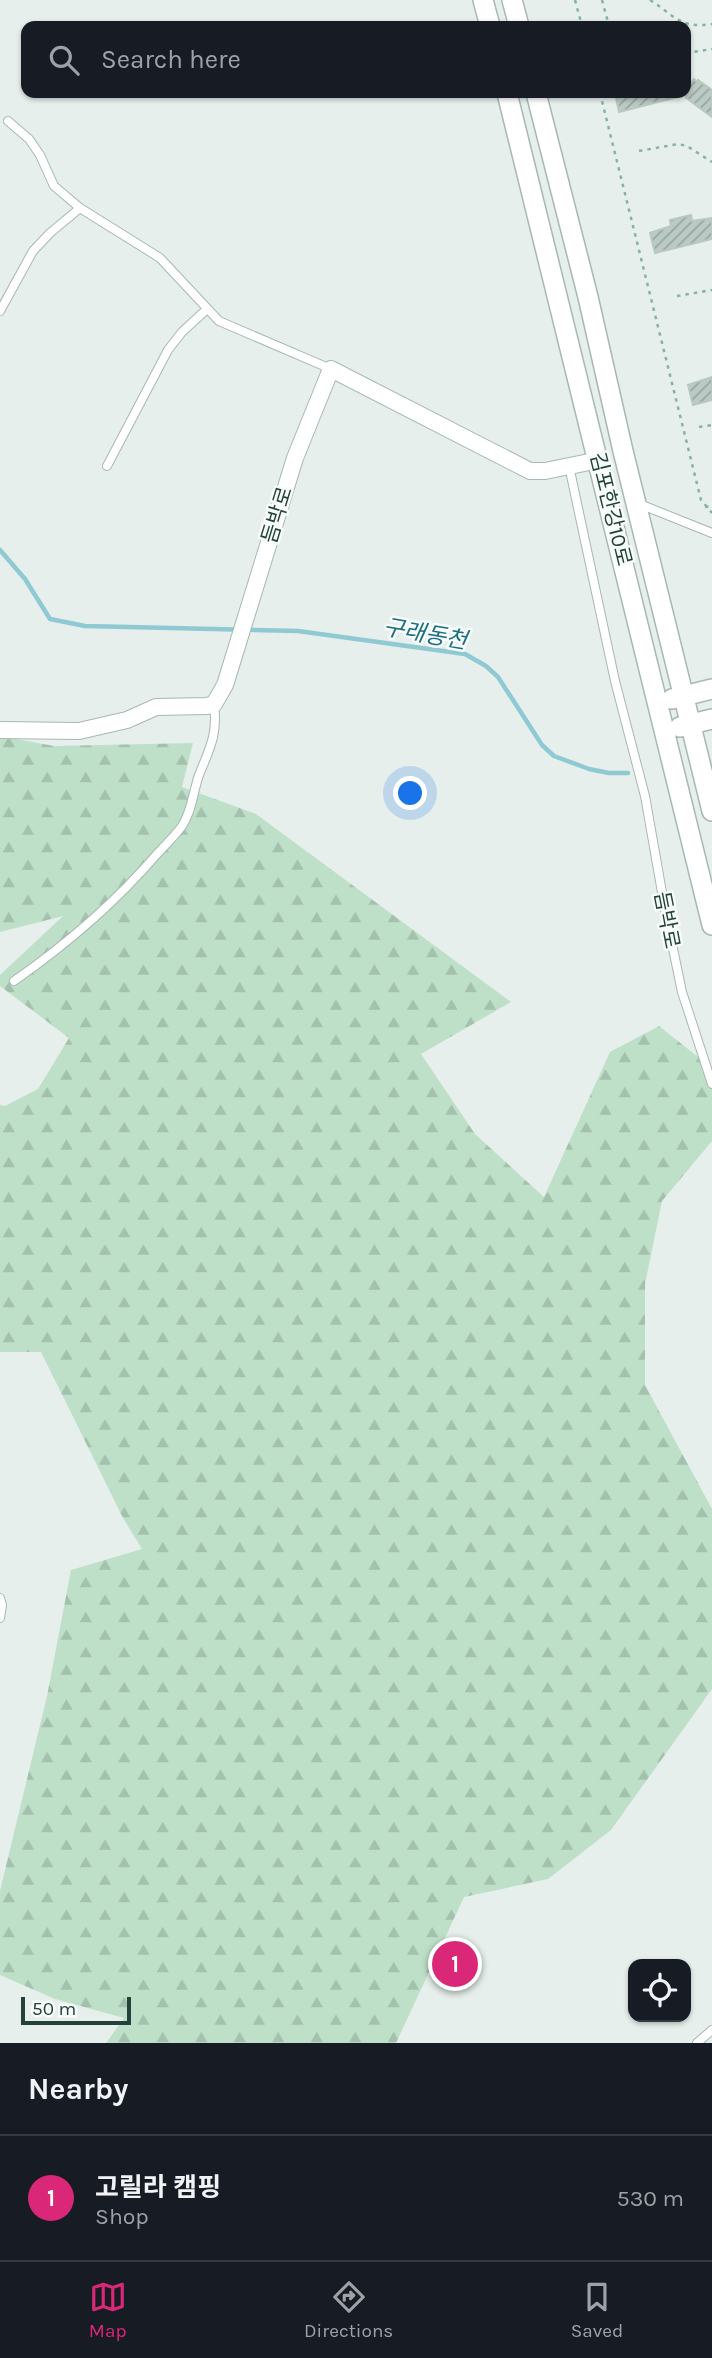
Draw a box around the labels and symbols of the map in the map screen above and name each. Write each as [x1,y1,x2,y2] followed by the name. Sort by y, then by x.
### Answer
[585,450,637,568] street label: 김포한강10로
[257,484,297,546] street label: 듬박로
[381,613,472,655] water label: 구래동천
[393,776,427,810] your location
[650,889,684,951] street label: 듬박로
[432,1938,478,1990] pin: 1
[21,1994,131,2026] scale bar

